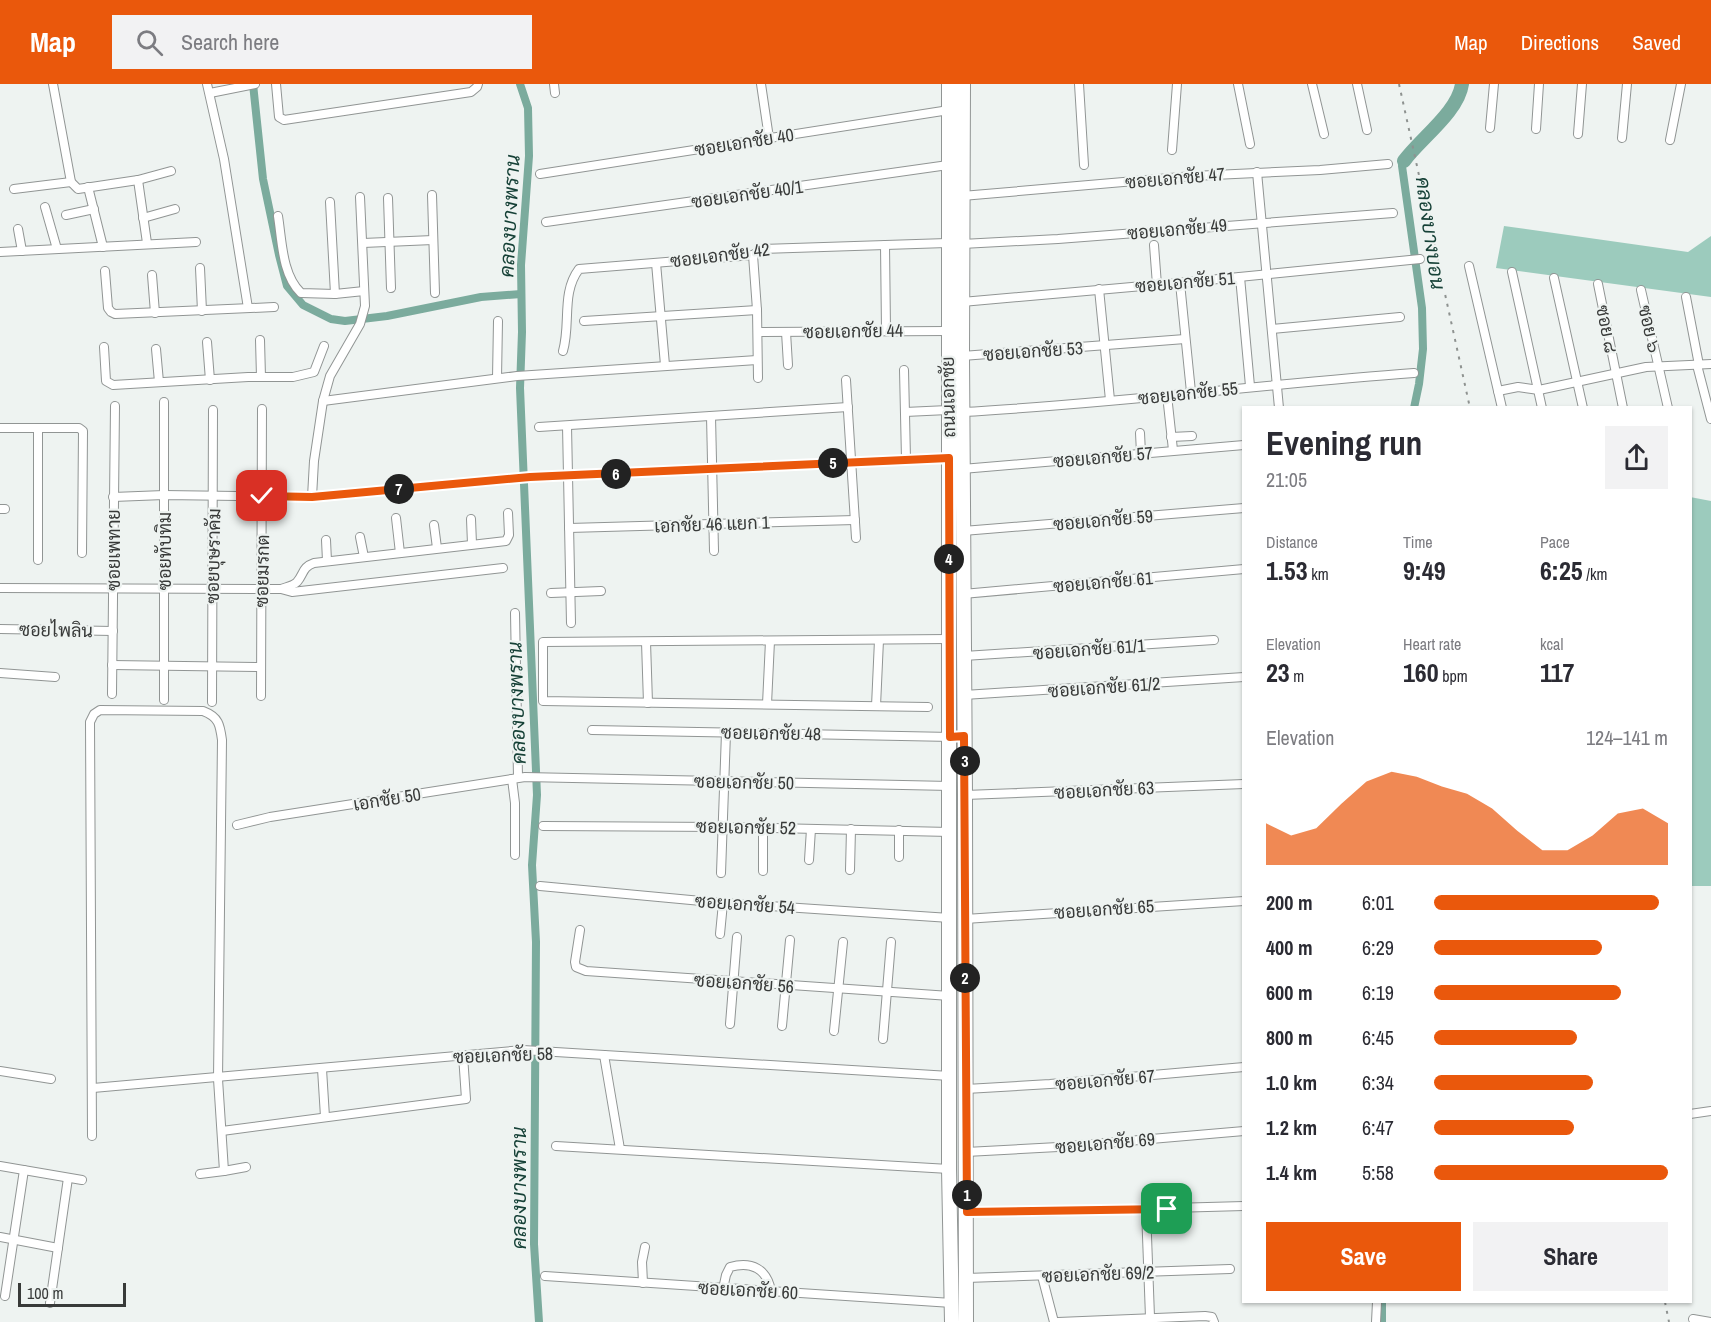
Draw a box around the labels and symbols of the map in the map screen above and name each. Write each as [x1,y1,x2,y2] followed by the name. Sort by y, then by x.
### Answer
[693,122,795,162] street label: ซอยเอกชัย 40
[492,154,526,278] water label: คลองบางพราน
[1124,161,1226,195] street label: ซอยเอกชัย 47
[690,174,805,214] street label: ซอยเอกชัย 40/1
[1410,175,1452,291] water label: คลองบางบอน
[1126,212,1228,246] street label: ซอยเอกชัย 49
[669,236,771,274] street label: ซอยเอกชัย 42
[1134,265,1237,299] street label: ซอยเอกชัย 51
[1590,303,1624,355] street label: ซอย ๘
[1632,303,1668,355] street label: ซอย ๖
[803,318,903,344] street label: ซอยเอกชัย 44
[982,335,1084,367] street label: ซอยเอกชัย 53
[935,356,961,438] street label: ถนนเอกชัย
[1137,375,1239,411] street label: ซอยเอกชัย 55
[1052,440,1154,474] street label: ซอยเอกชัย 57
[818,448,848,478] pin: 5
[601,459,631,489] pin: 6
[236,470,287,521] pin
[384,474,414,504] pin: 7
[1052,503,1154,537] street label: ซอยเอกชัย 59
[200,508,226,604] street label: ซอยบุษราคัม
[101,509,126,591] street label: ซอยเพทาย
[654,509,771,539] street label: เอกชัย 46 แยก 1
[152,512,177,590] street label: ซอยทับทิม
[249,534,275,608] street label: ซอยมรกต
[934,544,964,574] pin: 4
[1052,565,1155,599] street label: ซอยเอกชัย 61
[19,617,93,643] street label: ซอยไพลิน
[1032,633,1147,665] street label: ซอยเอกชัย 61/1
[500,641,532,765] water label: คลองบางพราน
[1047,671,1161,703] street label: ซอยเอกชัย 61/2
[721,720,821,746] street label: ซอยเอกชัย 48
[950,746,980,776] pin: 3
[694,769,794,795] street label: ซอยเอกชัย 50
[1053,775,1155,805] street label: ซอยเอกชัย 63
[351,781,423,817] street label: เอกชัย 50
[696,814,796,840] street label: ซอยเอกชัย 52
[694,888,796,920] street label: ซอยเอกชัย 54
[1053,893,1155,925] street label: ซอยเอกชัย 65
[950,963,980,993] pin: 2
[693,967,795,999] street label: ซอยเอกชัย 56
[453,1041,553,1069] street label: ซอยเอกชัย 58
[1054,1063,1156,1097] street label: ซอยเอกชัย 67
[505,1126,532,1249] water label: คลองบางพราน
[1054,1126,1156,1160] street label: ซอยเอกชัย 69
[952,1180,982,1210] pin: 1
[1141,1183,1192,1234] pin
[1041,1260,1155,1288] street label: ซอยเอกชัย 69/2
[697,1275,799,1305] street label: ซอยเอกชัย 60
[18,1280,126,1308] scale bar

